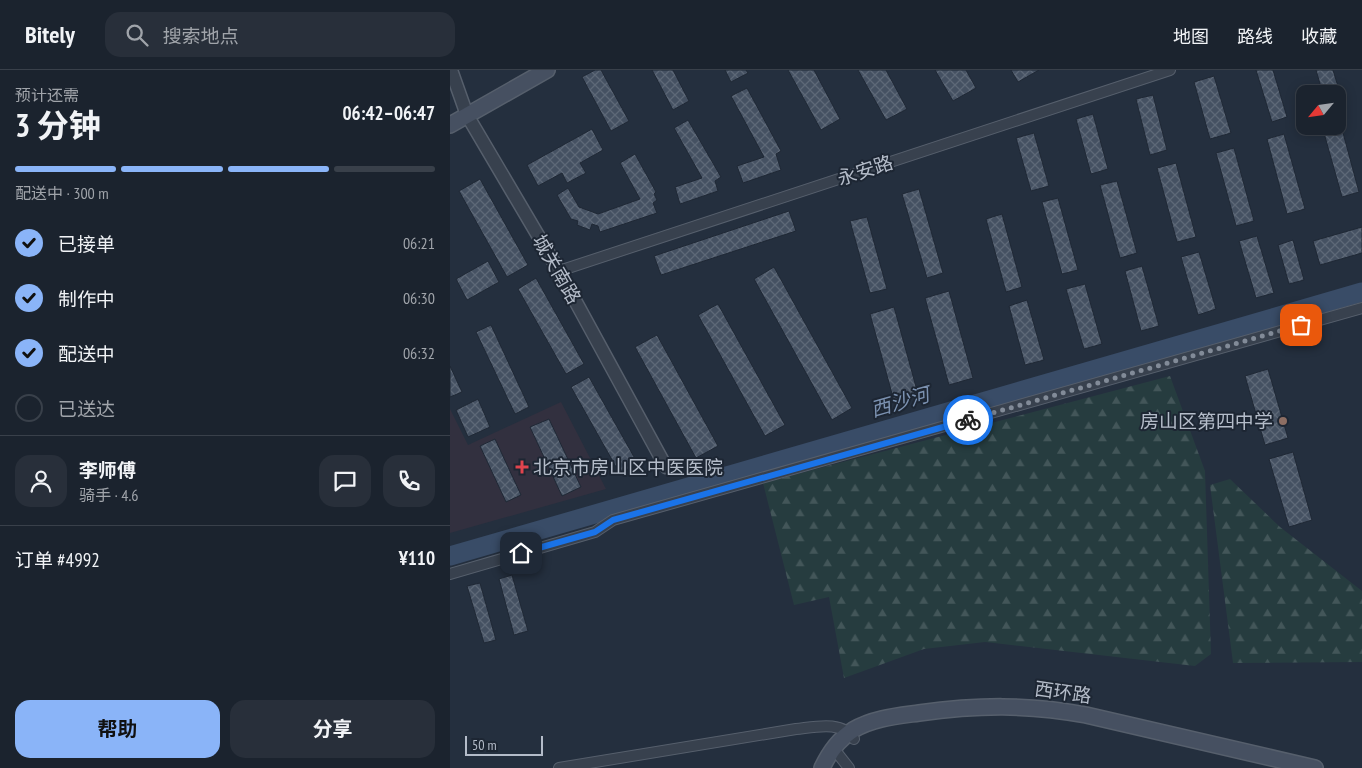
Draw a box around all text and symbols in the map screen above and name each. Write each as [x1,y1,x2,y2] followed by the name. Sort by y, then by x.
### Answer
[105,12,455,57] search box
[25,19,75,50] text: Bitely
[123,21,151,49] icon: search
[163,24,239,48] text: 搜索地点
[1173,25,1209,48] text: 地图
[1237,25,1273,48] text: 路线
[1301,25,1337,48] text: 收藏
[15,85,79,105] text: 预计还需
[1296,85,1346,135] north arrow
[1296,85,1346,135] map controls
[342,101,435,125] text: 06:42–06:47
[15,104,101,146] text: 3 分钟
[834,150,896,190] street label: 永安路
[15,183,109,203] text: 配送中 · 300 m
[15,229,43,257] icon: check
[528,230,586,308] street label: 城关南路
[58,232,115,256] text: 已接单
[403,233,435,253] text: 06:21
[15,284,43,312] icon: check
[58,287,115,311] text: 制作中
[403,288,435,308] text: 06:30
[1280,304,1322,346] pin
[1287,311,1315,339] icon: bag
[15,339,43,367] icon: check
[58,342,115,366] text: 配送中
[403,343,435,363] text: 06:32
[868,380,936,423] water label: 西沙河
[943,395,993,445] courier
[58,397,115,421] text: 已送达
[954,406,982,434] icon: bike
[1140,409,1273,433] place label: 房山区第四中学
[1277,415,1289,427] marker: 房山区第四中学
[15,455,67,507] button: person
[319,455,371,507] button: chat
[383,455,435,507] button: phone
[533,455,723,479] place label: 北京市房山区中医医院
[79,458,136,482] text: 李师傅
[515,460,529,474] marker: 北京市房山区中医医院
[79,485,138,505] text: 骑手 · 4.6
[500,532,542,574] pin
[507,539,535,567] icon: home
[399,546,435,570] text: ¥110
[15,548,100,572] text: 订单 #4992
[1033,676,1093,708] street label: 西环路
[15,700,220,758] button: 帮助
[230,700,435,758] button: 分享
[465,733,542,756] scale bar
[472,736,497,754] text: 50 m

